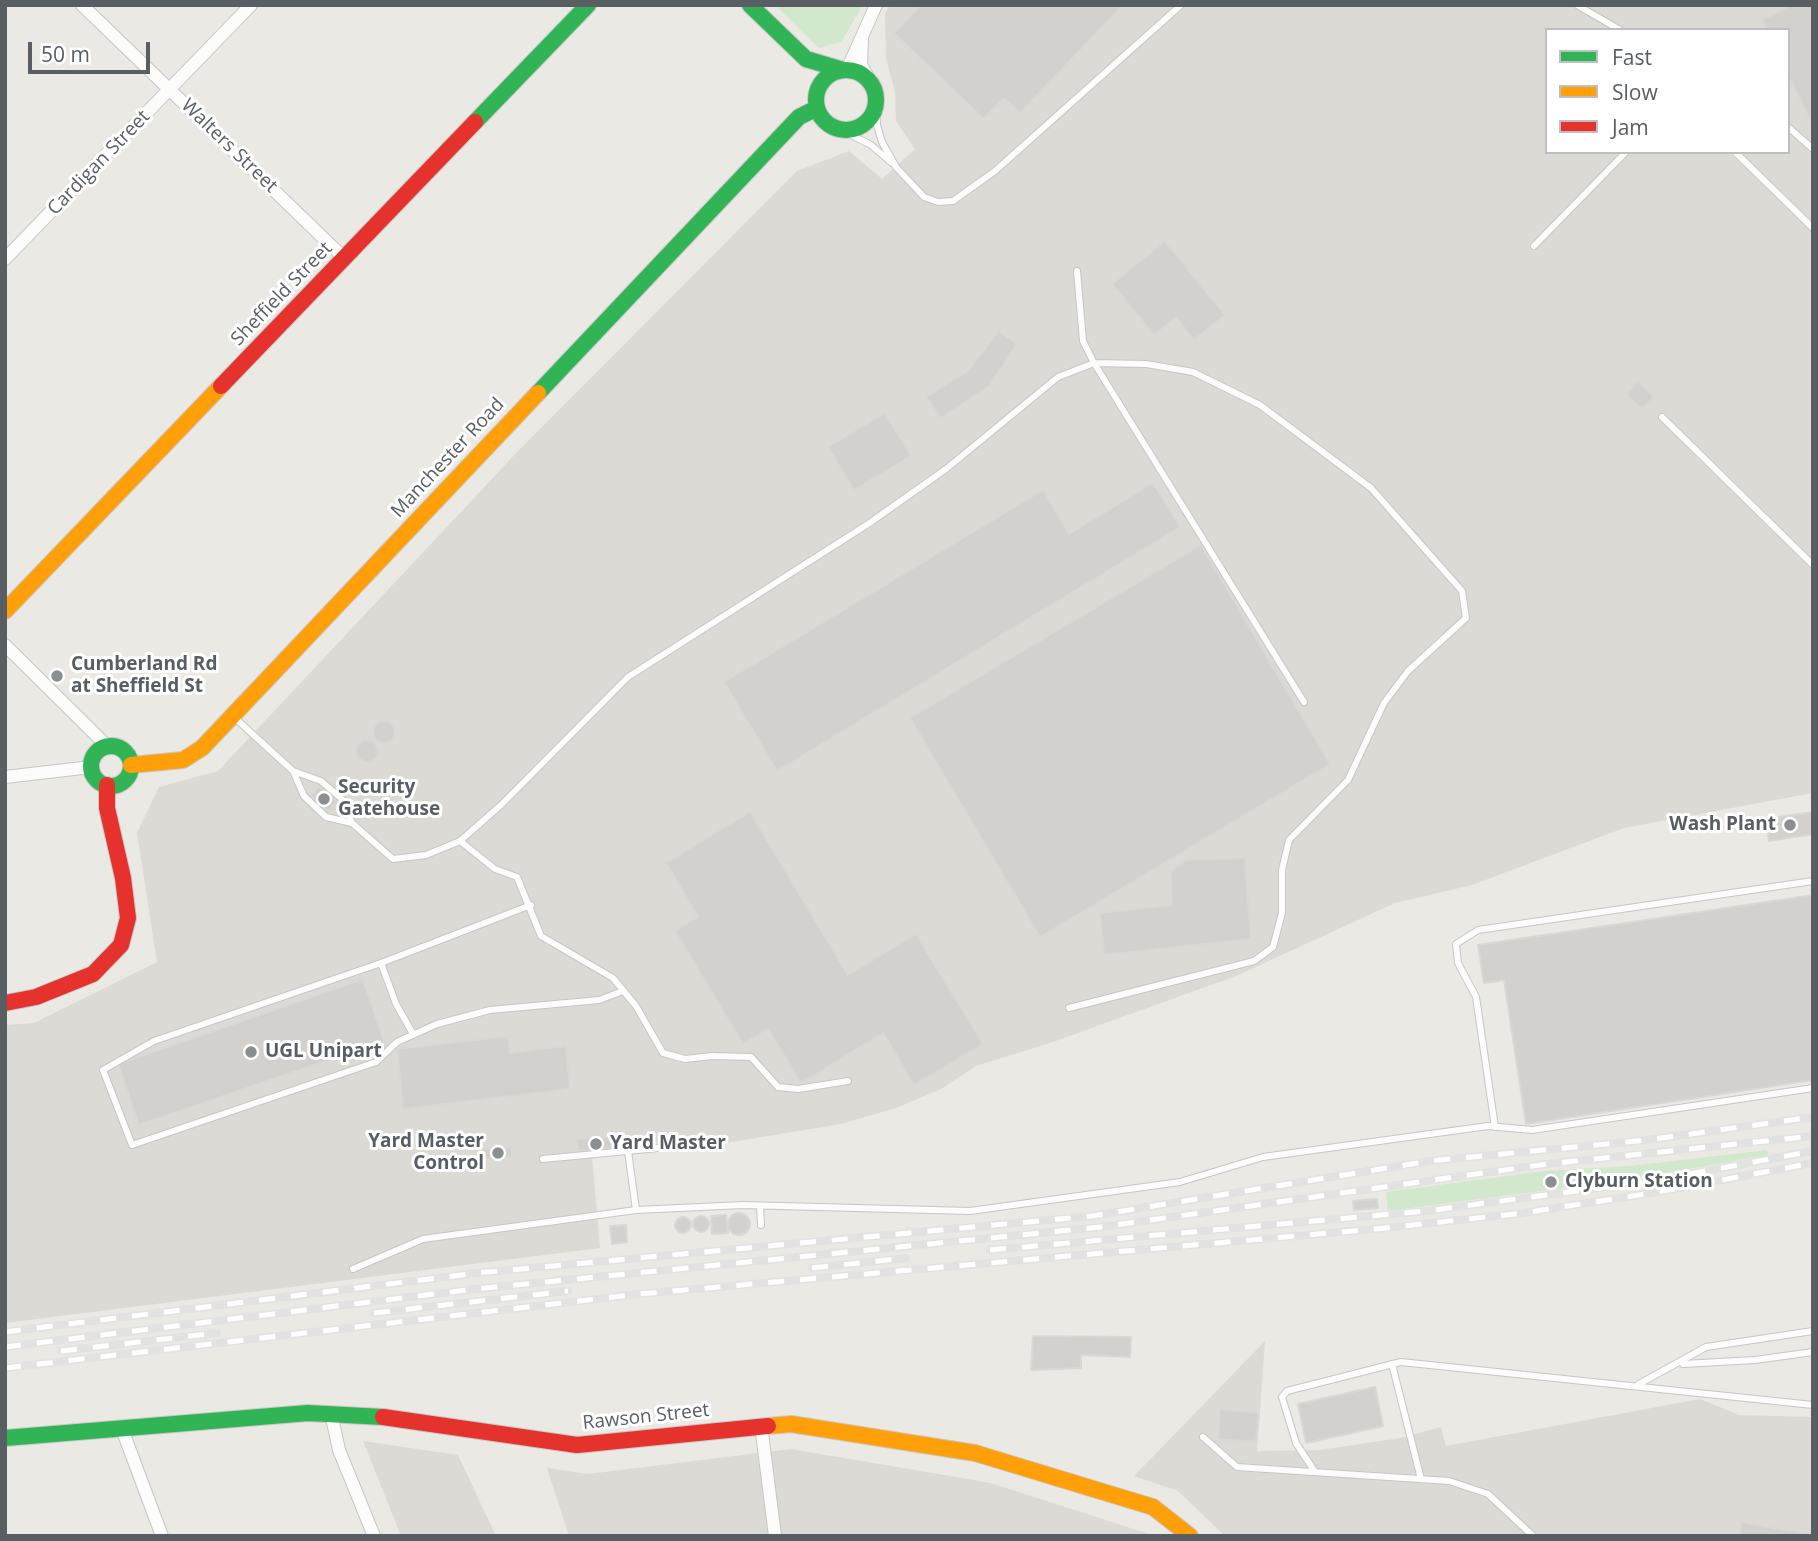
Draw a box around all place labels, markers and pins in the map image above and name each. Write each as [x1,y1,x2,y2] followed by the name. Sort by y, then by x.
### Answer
[71,654,217,698] place label: Cumberland Rd at Sheffield St
[49,668,65,684] marker: Cumberland Rd at Sheffield St
[338,777,440,821] place label: Security Gatehouse
[316,791,332,807] marker: Security Gatehouse
[1669,814,1776,836] place label: Wash Plant
[1782,817,1798,833] marker: Wash Plant
[265,1041,382,1063] place label: UGL Unipart
[243,1044,259,1060] marker: UGL Unipart
[368,1131,484,1175] place label: Yard Master Control
[610,1133,726,1155] place label: Yard Master
[588,1136,604,1152] marker: Yard Master
[490,1145,506,1161] marker: Yard Master Control
[1565,1171,1713,1193] place label: Clyburn Station
[1543,1174,1559,1190] marker: Clyburn Station

